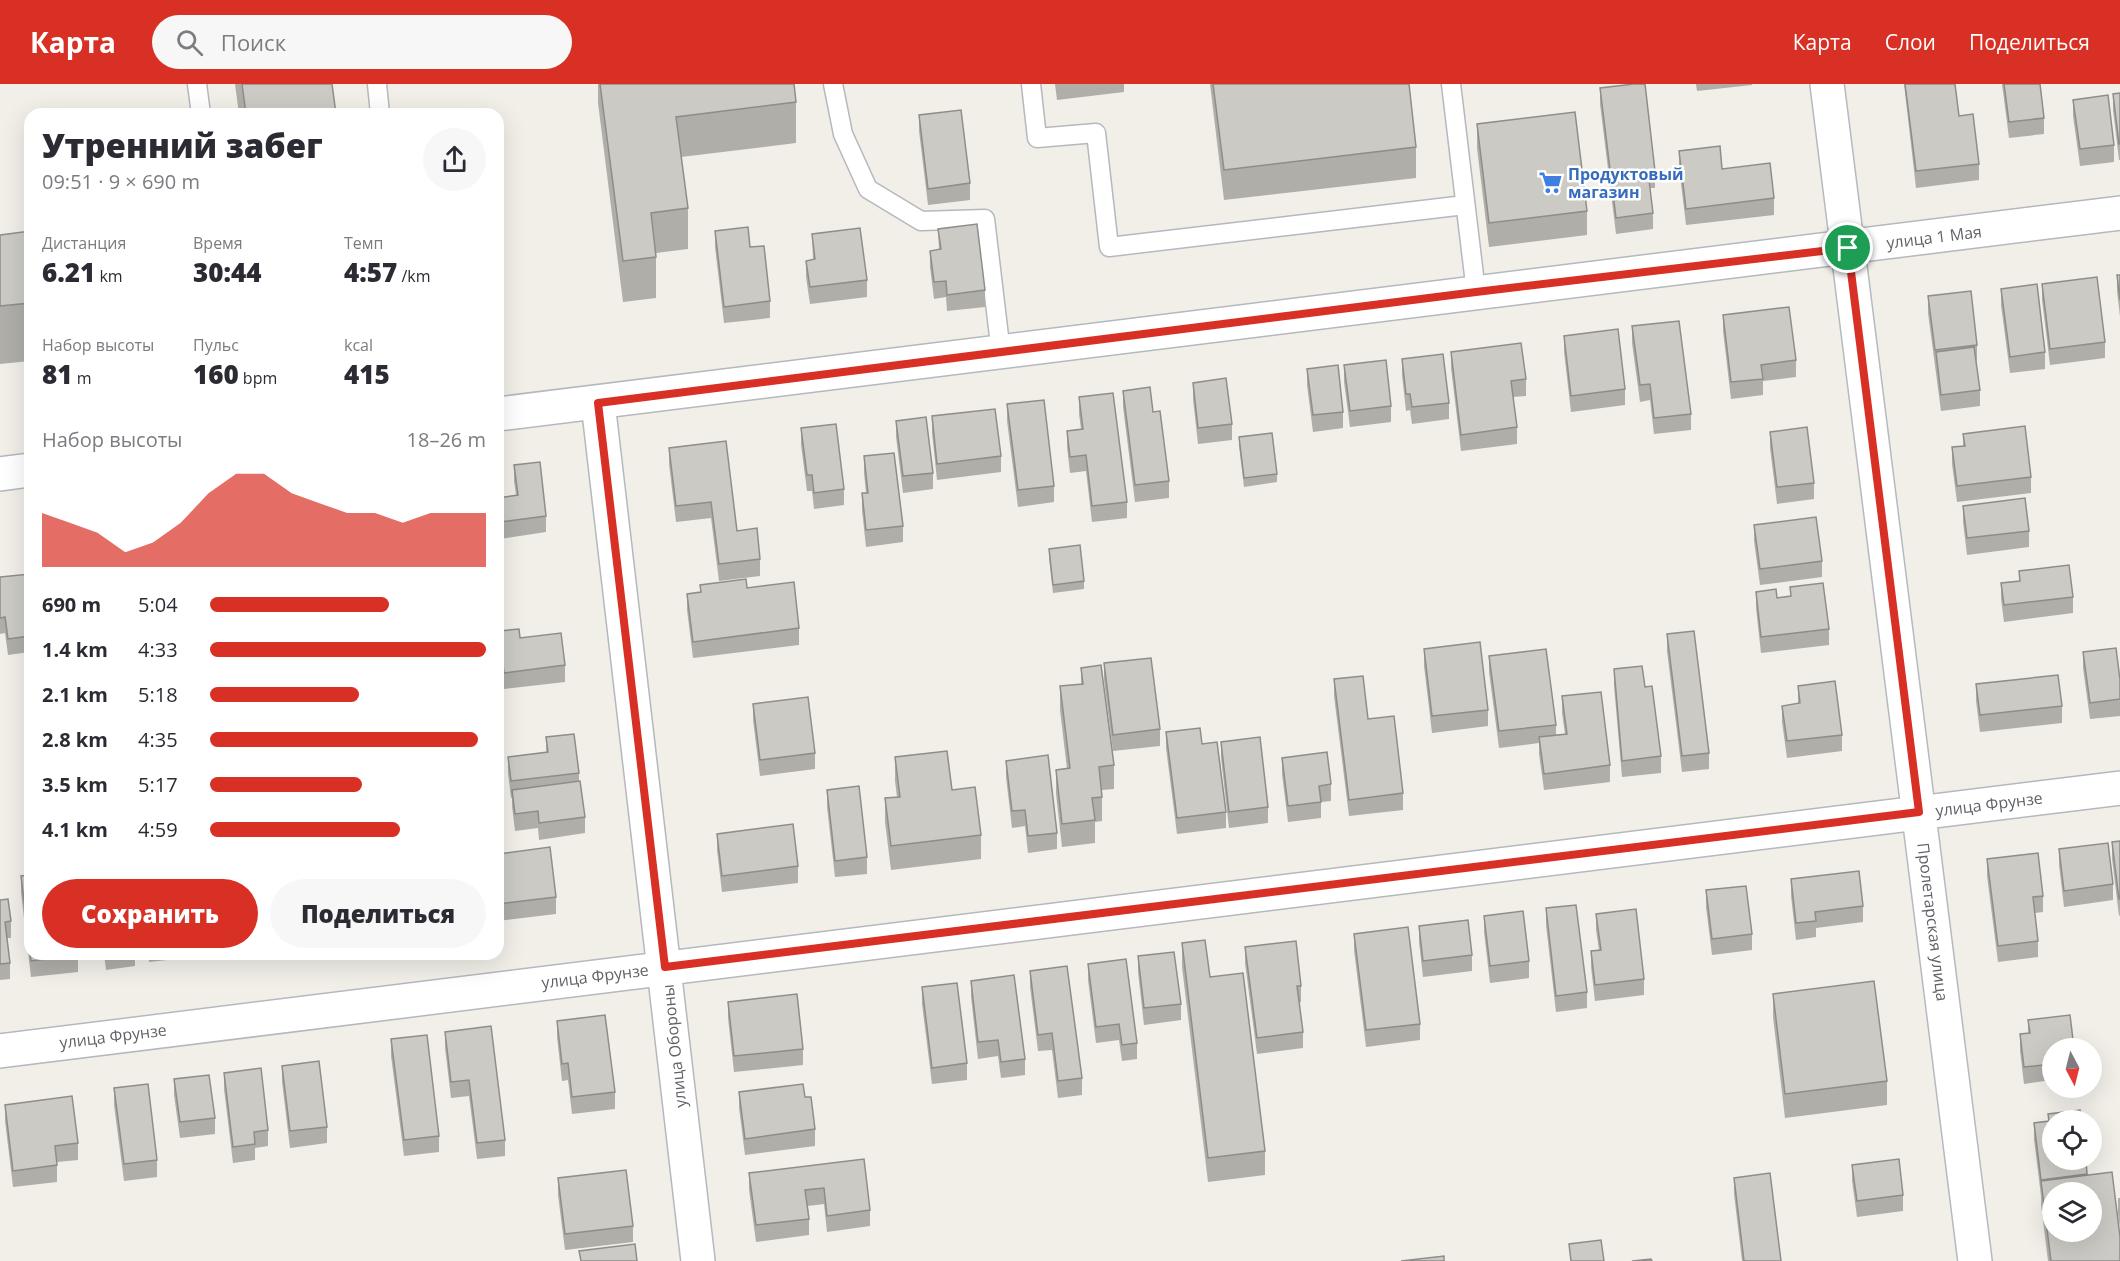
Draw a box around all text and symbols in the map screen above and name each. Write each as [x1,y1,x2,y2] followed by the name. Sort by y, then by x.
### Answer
[152,15,572,69] search box
[30,23,116,61] text: Карта
[173,26,206,59] icon: search
[221,27,286,57] text: Поиск
[1793,28,1852,56] text: Карта
[1885,28,1936,56] text: Слои
[1969,28,2090,56] text: Поделиться
[42,123,323,168] text: Утренний забег
[423,128,486,191] button: share
[1568,163,1684,203] place label: Продуктовый магазин
[42,168,200,195] text: 09:51 · 9 × 690 m
[1537,170,1563,196] supermarket icon: Продуктовый магазин
[1885,220,1983,254] street label: улица 1 Мая
[1822,222,1873,273] pin
[1831,231,1864,264] icon: arrive
[42,232,126,254] text: Дистанция
[193,232,243,254] text: Время
[344,232,383,254] text: Темп
[42,254,95,290] text: 6.21
[193,254,261,290] text: 30:44
[344,254,397,290] text: 4:57
[95,265,123,287] text: km
[397,265,430,287] text: /km
[42,334,154,356] text: Набор высоты
[193,334,239,356] text: Пульс
[344,334,373,356] text: kcal
[42,356,72,392] text: 81
[193,356,239,392] text: 160
[344,356,390,392] text: 415
[72,367,91,389] text: m
[239,367,277,389] text: bpm
[42,426,182,453] text: Набор высоты
[407,426,486,453] text: 18–26 m
[42,591,101,618] text: 690 m
[138,591,178,618] text: 5:04
[42,636,108,663] text: 1.4 km
[138,636,178,663] text: 4:33
[42,681,108,708] text: 2.1 km
[138,681,178,708] text: 5:18
[42,726,108,753] text: 2.8 km
[138,726,178,753] text: 4:35
[42,771,108,798] text: 3.5 km
[138,771,178,798] text: 5:17
[1934,787,2044,821] street label: улица Фрунзе
[42,816,108,843] text: 4.1 km
[138,816,178,843] text: 4:59
[1912,842,1954,1002] street label: Пролетарская улица
[42,879,258,948] button: Сохранить
[270,879,486,948] button: Поделиться
[540,959,650,993] street label: улица Фрунзе
[657,983,691,1109] street label: улица Обороны
[58,1019,168,1053] street label: улица Фрунзе
[2042,1038,2102,1098] north arrow
[2042,1038,2102,1242] map controls
[2042,1110,2102,1170] button: locate
[2042,1182,2102,1242] button: layers

